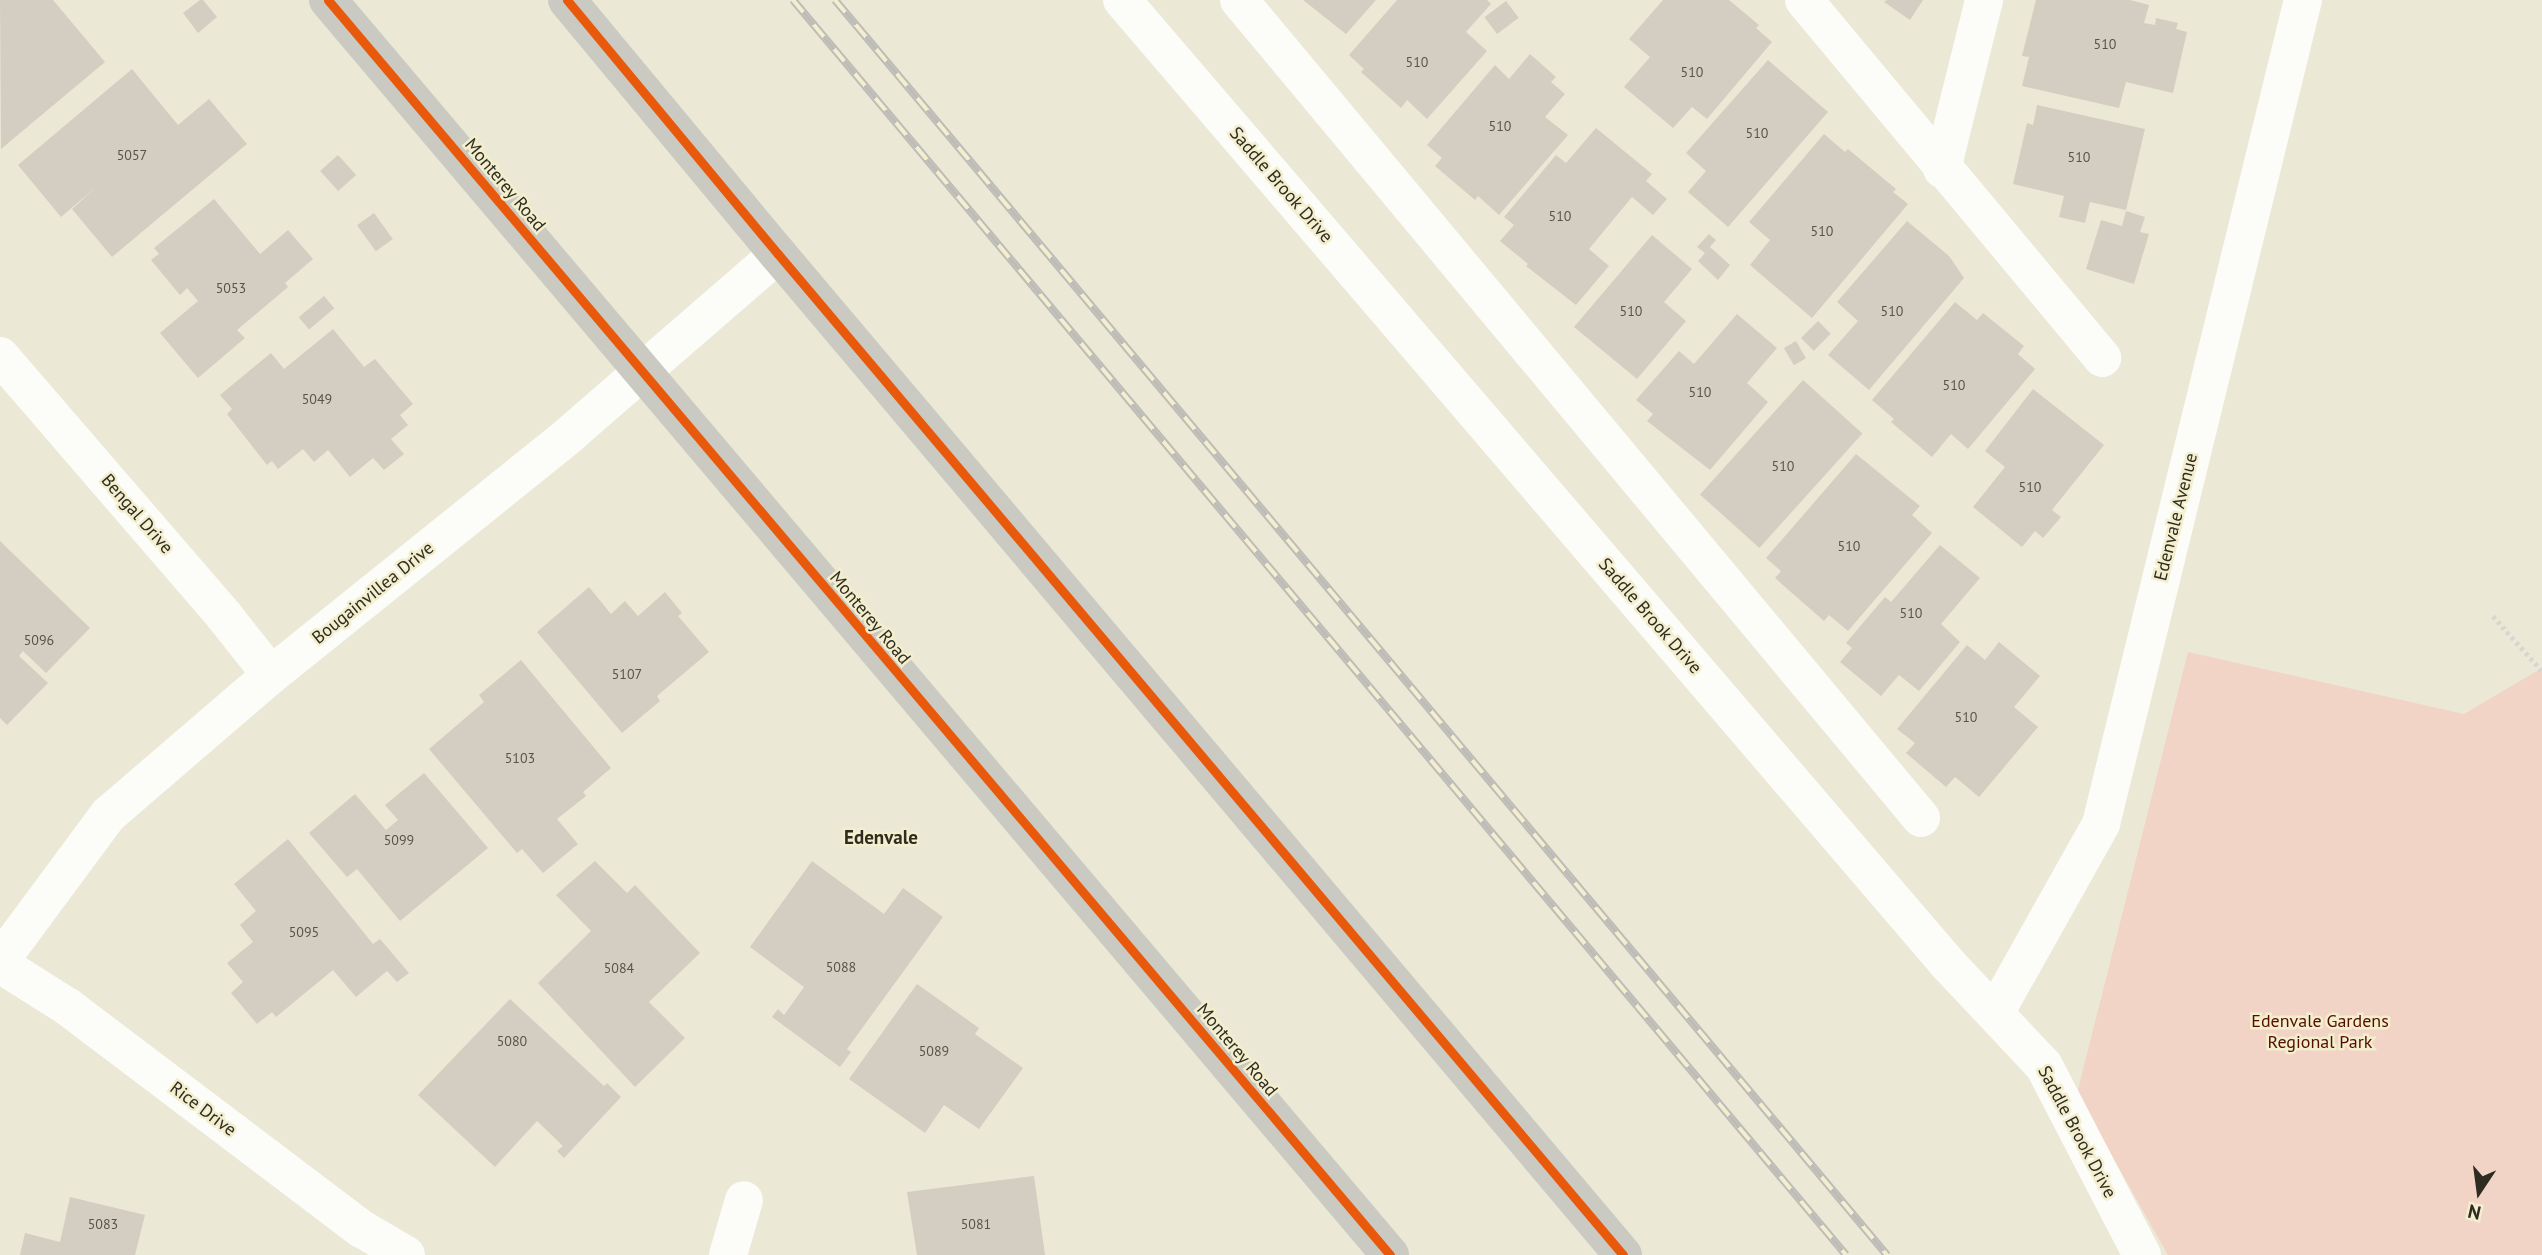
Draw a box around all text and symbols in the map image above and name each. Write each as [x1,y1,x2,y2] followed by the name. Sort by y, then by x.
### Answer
[2094,36,2116,52] house number: 510
[1406,54,1428,70] house number: 510
[1681,64,1703,80] house number: 510
[1489,118,1511,134] house number: 510
[1225,123,1337,247] street label: Saddle Brook Drive
[1746,125,1768,141] house number: 510
[460,134,550,236] street label: Monterey Road
[117,147,147,163] house number: 5057
[2068,149,2090,165] house number: 510
[1549,208,1571,224] house number: 510
[1811,223,1833,239] house number: 510
[216,280,246,296] house number: 5053
[1620,303,1642,319] house number: 510
[1881,303,1903,319] house number: 510
[1943,377,1965,393] house number: 510
[1689,384,1711,400] house number: 510
[302,391,332,407] house number: 5049
[2150,451,2202,583] street label: Edenvale Avenue
[1772,458,1794,474] house number: 510
[97,470,177,558] street label: Bengal Drive
[2019,479,2041,495] house number: 510
[308,537,438,649] street label: Bougainvillea Drive
[1838,538,1860,554] house number: 510
[1594,554,1706,678] street label: Saddle Brook Drive
[825,567,915,669] street label: Monterey Road
[1900,605,1922,621] house number: 510
[24,632,54,648] house number: 5096
[612,666,642,682] house number: 5107
[1955,709,1977,725] house number: 510
[505,750,535,766] house number: 5103
[844,827,918,849] district label: Edenvale
[384,832,414,848] house number: 5099
[289,924,319,940] house number: 5095
[826,959,856,975] house number: 5088
[604,960,634,976] house number: 5084
[1192,999,1282,1101] street label: Monterey Road
[2251,1011,2389,1054] park label: Edenvale Gardens Regional Park
[497,1033,527,1049] house number: 5080
[919,1043,949,1059] house number: 5089
[2033,1062,2121,1202] street label: Saddle Brook Drive
[166,1077,240,1141] street label: Rice Drive
[2444,1157,2514,1227] north arrow
[2466,1199,2483,1226] text: N
[88,1216,118,1232] house number: 5083
[961,1216,991,1232] house number: 5081

